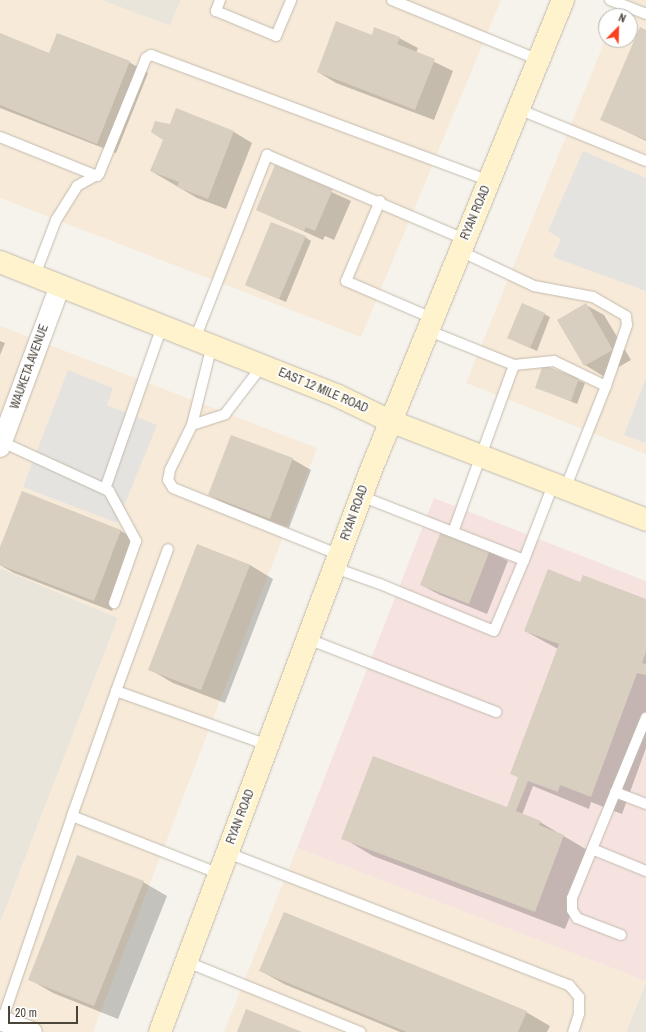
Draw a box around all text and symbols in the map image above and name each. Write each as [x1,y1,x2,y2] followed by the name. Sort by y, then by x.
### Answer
[598,8,638,48] north arrow
[617,10,628,26] text: N
[458,184,494,242] street label: RYAN ROAD
[8,322,52,412] street label: WAUKETA AVENUE
[276,366,370,416] street label: EAST 12 MILE ROAD
[338,483,372,543] street label: RYAN ROAD
[224,788,258,846] street label: RYAN ROAD
[10,998,80,1024] scale bar
[15,1005,37,1021] text: 20 m

